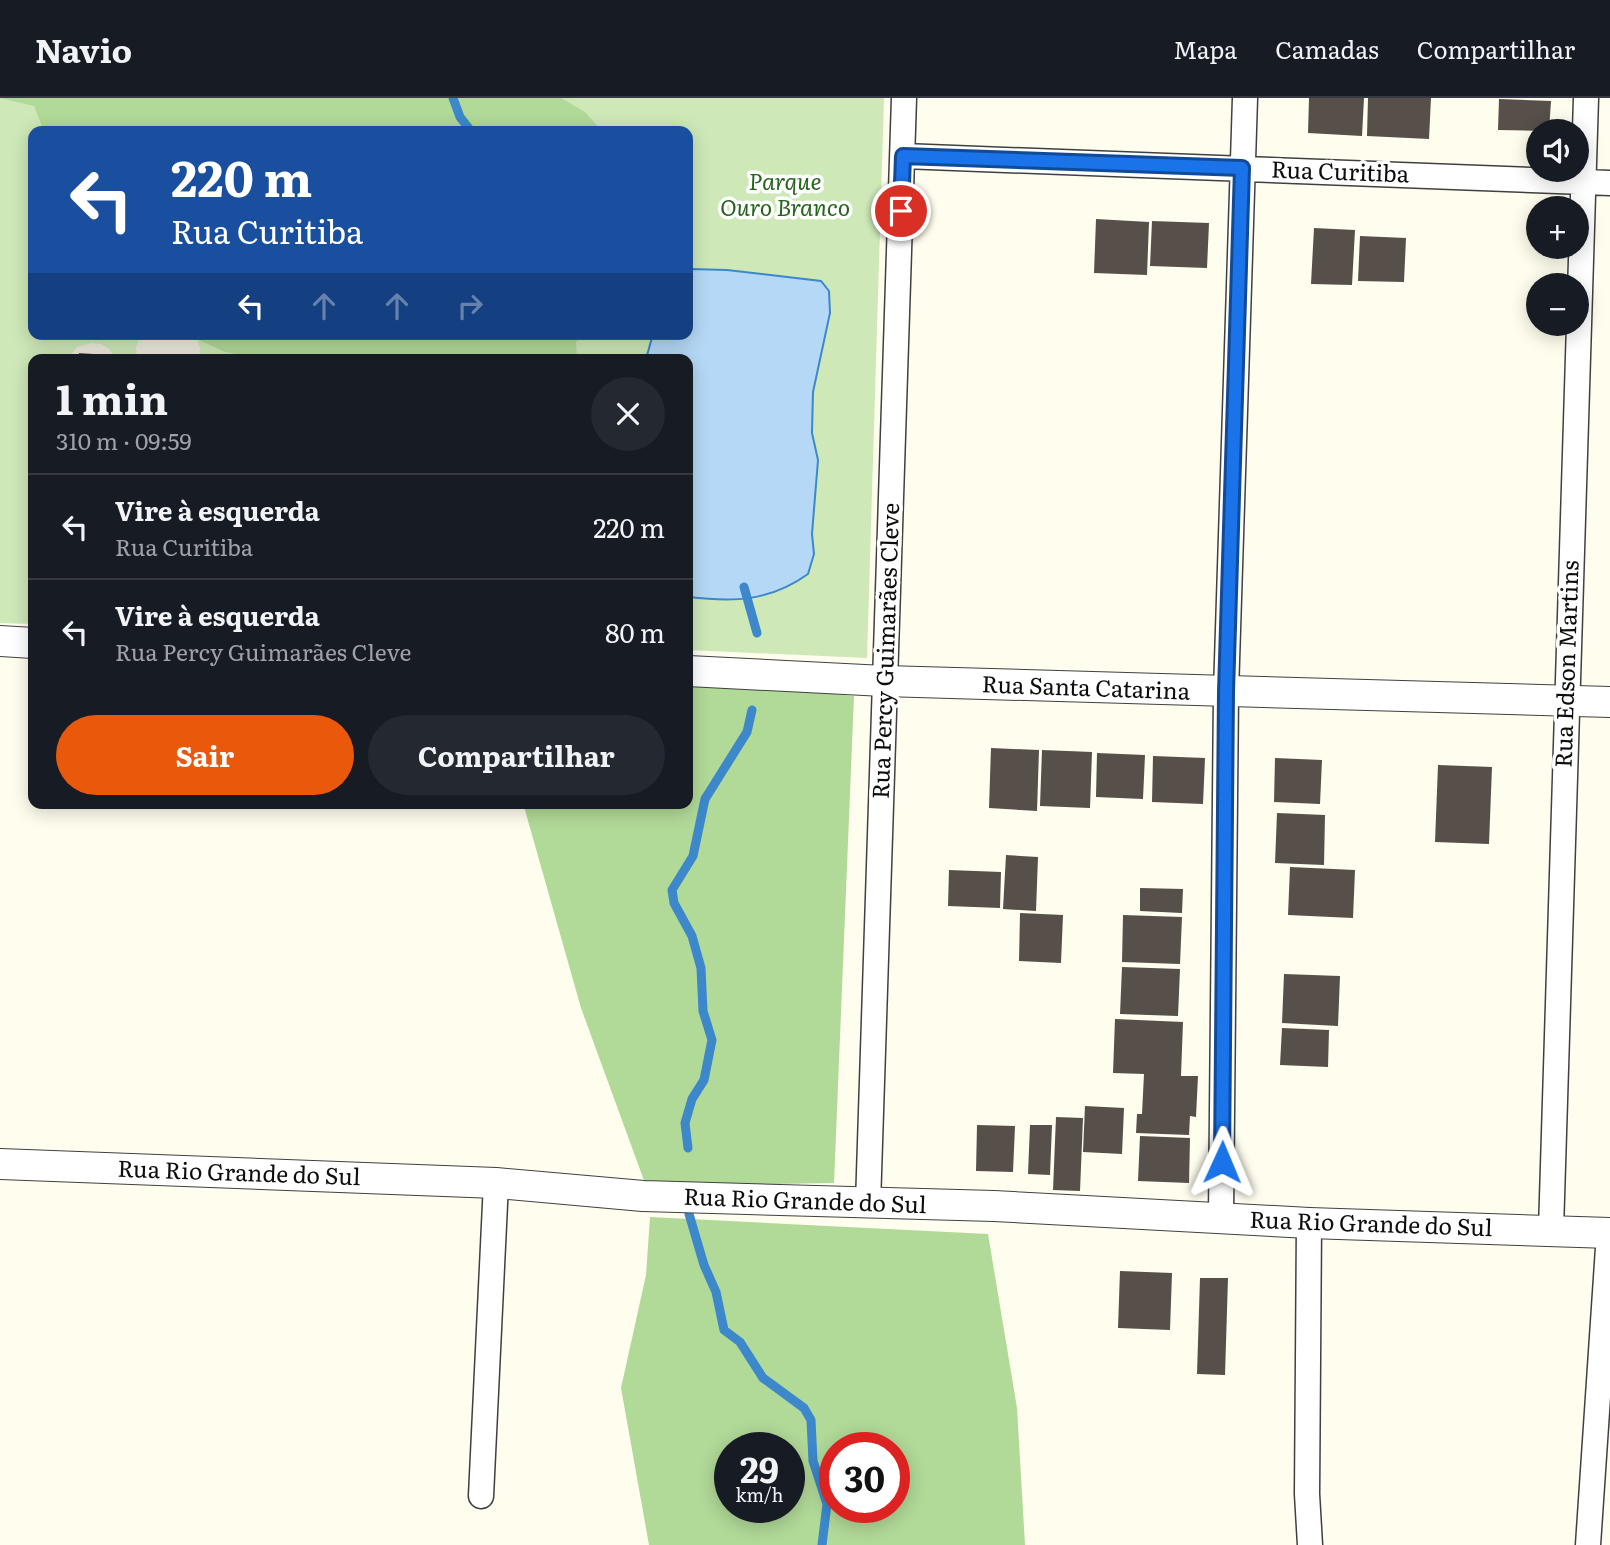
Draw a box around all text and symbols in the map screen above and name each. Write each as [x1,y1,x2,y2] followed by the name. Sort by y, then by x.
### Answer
[35,24,132,73] text: Navio
[1173,31,1237,66] text: Mapa
[1275,31,1379,66] text: Camadas
[1417,31,1575,66] text: Compartilhar
[1526,119,1589,336] map controls
[1526,119,1589,182] button: sound
[171,139,312,212] text: 220 m
[1270,151,1410,189] street label: Rua Curitiba
[56,154,147,245] icon: left
[720,163,850,223] park label: Parque Ouro Branco
[871,181,931,241] pin
[882,192,920,230] icon: arrive
[1526,196,1589,259] button: +
[171,206,363,254] text: Rua Curitiba
[1526,273,1589,336] button: −
[232,287,270,325] icon: left
[305,287,343,325] icon: ahead
[378,287,416,325] icon: ahead
[451,287,489,325] icon: right
[56,366,168,428] text: 1 min
[591,377,665,451] button: close
[56,423,192,457] text: 310 m · 09:59
[115,490,320,529] text: Vire à esquerda
[862,502,906,800] street label: Rua Percy Guimarães Cleve
[593,507,665,546] text: 220 m
[56,508,94,546] icon: left
[115,529,253,563] text: Rua Curitiba
[1544,560,1586,768] street label: Rua Edson Martins
[115,595,320,634] text: Vire à esquerda
[605,612,665,651] text: 80 m
[56,613,94,651] icon: left
[115,634,411,668] text: Rua Percy Guimarães Cleve
[981,665,1191,707] street label: Rua Santa Catarina
[56,715,354,795] button: Sair
[368,715,665,795] button: Compartilhar
[1185,1125,1259,1199] position arrow
[117,1150,361,1192] street label: Rua Rio Grande do Sul
[683,1178,927,1220] street label: Rua Rio Grande do Sul
[1249,1201,1493,1243] street label: Rua Rio Grande do Sul
[819,1432,910,1523] speed limit sign: 30
[740,1442,779,1494] text: 29
[736,1481,783,1508] text: km/h

